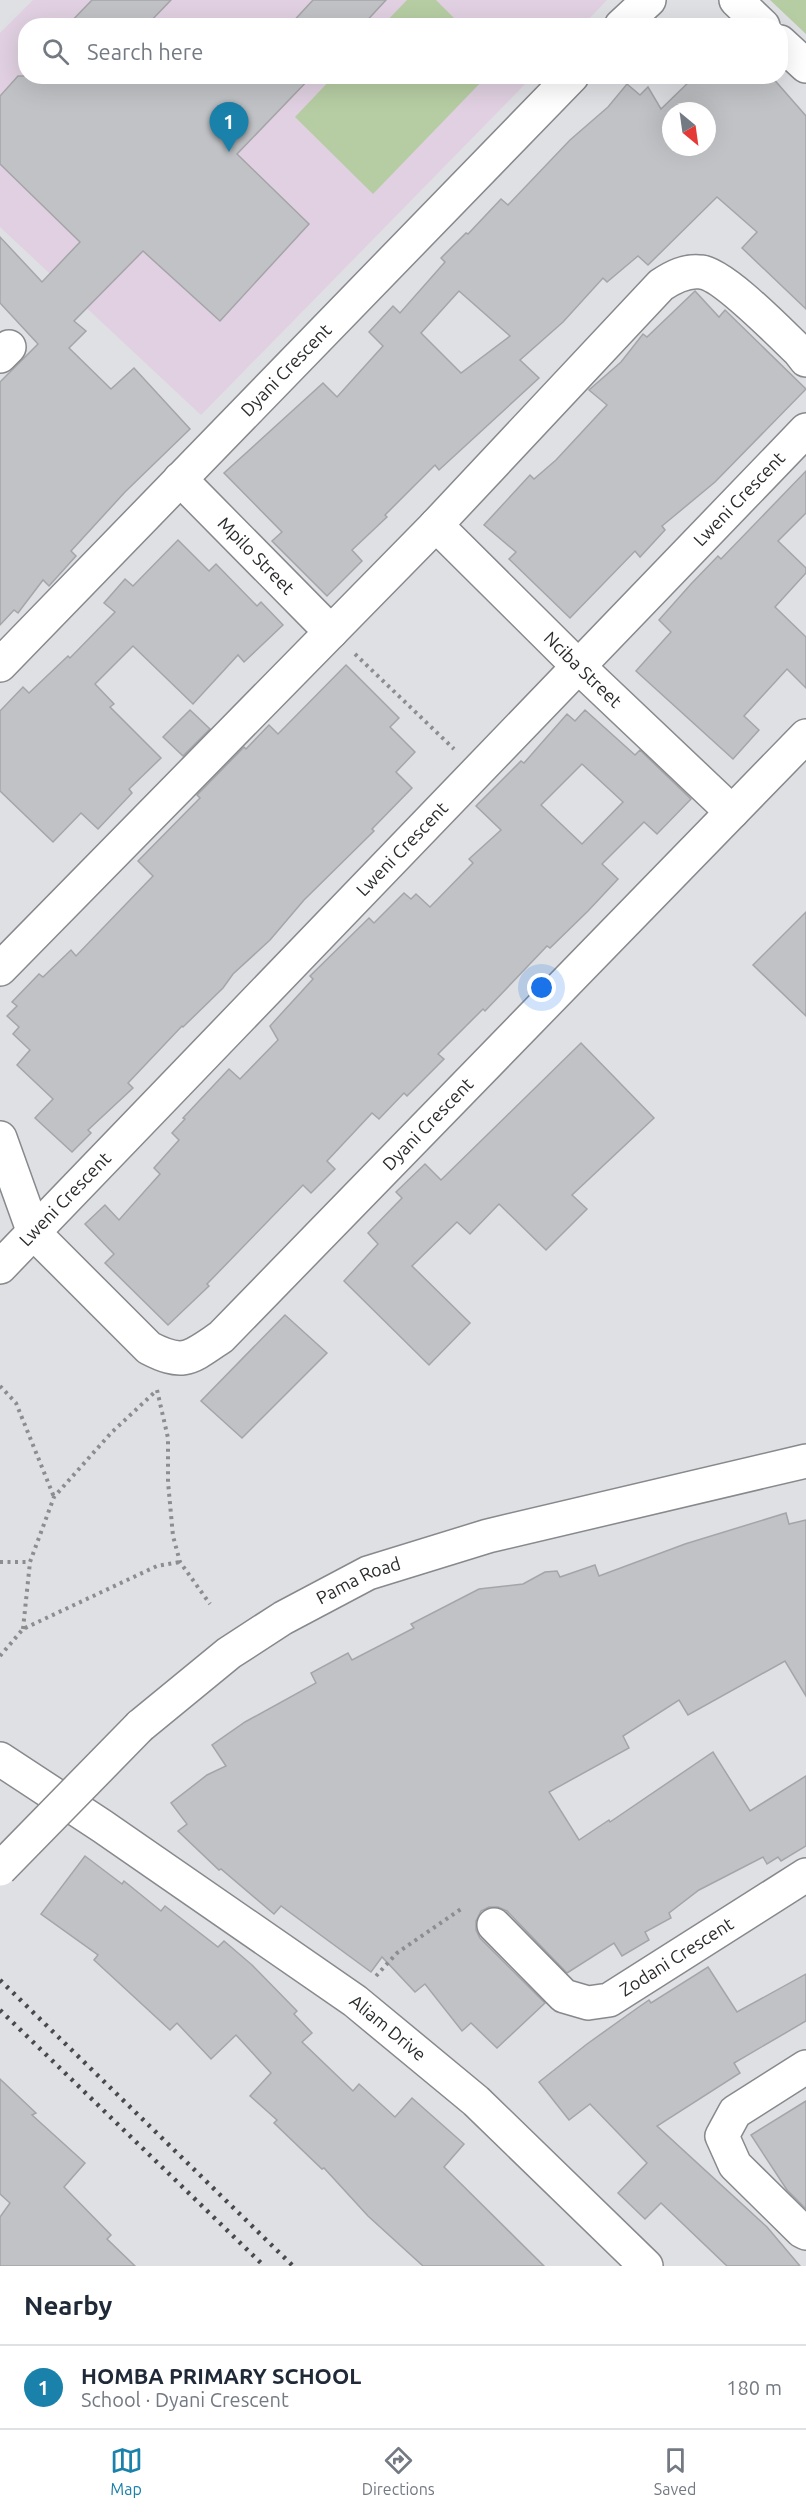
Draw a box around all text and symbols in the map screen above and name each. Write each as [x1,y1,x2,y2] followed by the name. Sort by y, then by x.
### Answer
[18,18,788,84] search box
[39,35,72,68] icon: search
[87,39,203,64] text: Search here
[210,102,248,152] pin: 1
[662,102,716,156] north arrow
[236,319,335,420] street label: Dyani Crescent
[689,447,788,550] street label: Lweni Crescent
[214,512,299,598] street label: Mpilo Street
[540,627,626,711] street label: Nciba Street
[352,797,451,900] street label: Lweni Crescent
[527,973,556,1002] your location
[378,1073,477,1174] street label: Dyani Crescent
[15,1148,114,1250] street label: Lweni Crescent
[313,1553,403,1608] street label: Pama Road
[616,1913,736,2000] street label: Zodani Crescent
[346,1990,430,2064] street label: Aliam Drive
[24,2291,112,2320] text: Nearby
[81,2363,361,2388] text: HOMBA PRIMARY SCHOOL
[38,2376,49,2399] text: 1
[726,2376,782,2399] text: 180 m
[81,2388,289,2411] text: School · Dyani Crescent
[110,2444,143,2498] tab: Map
[362,2444,435,2498] tab: Directions
[654,2444,696,2498] tab: Saved

